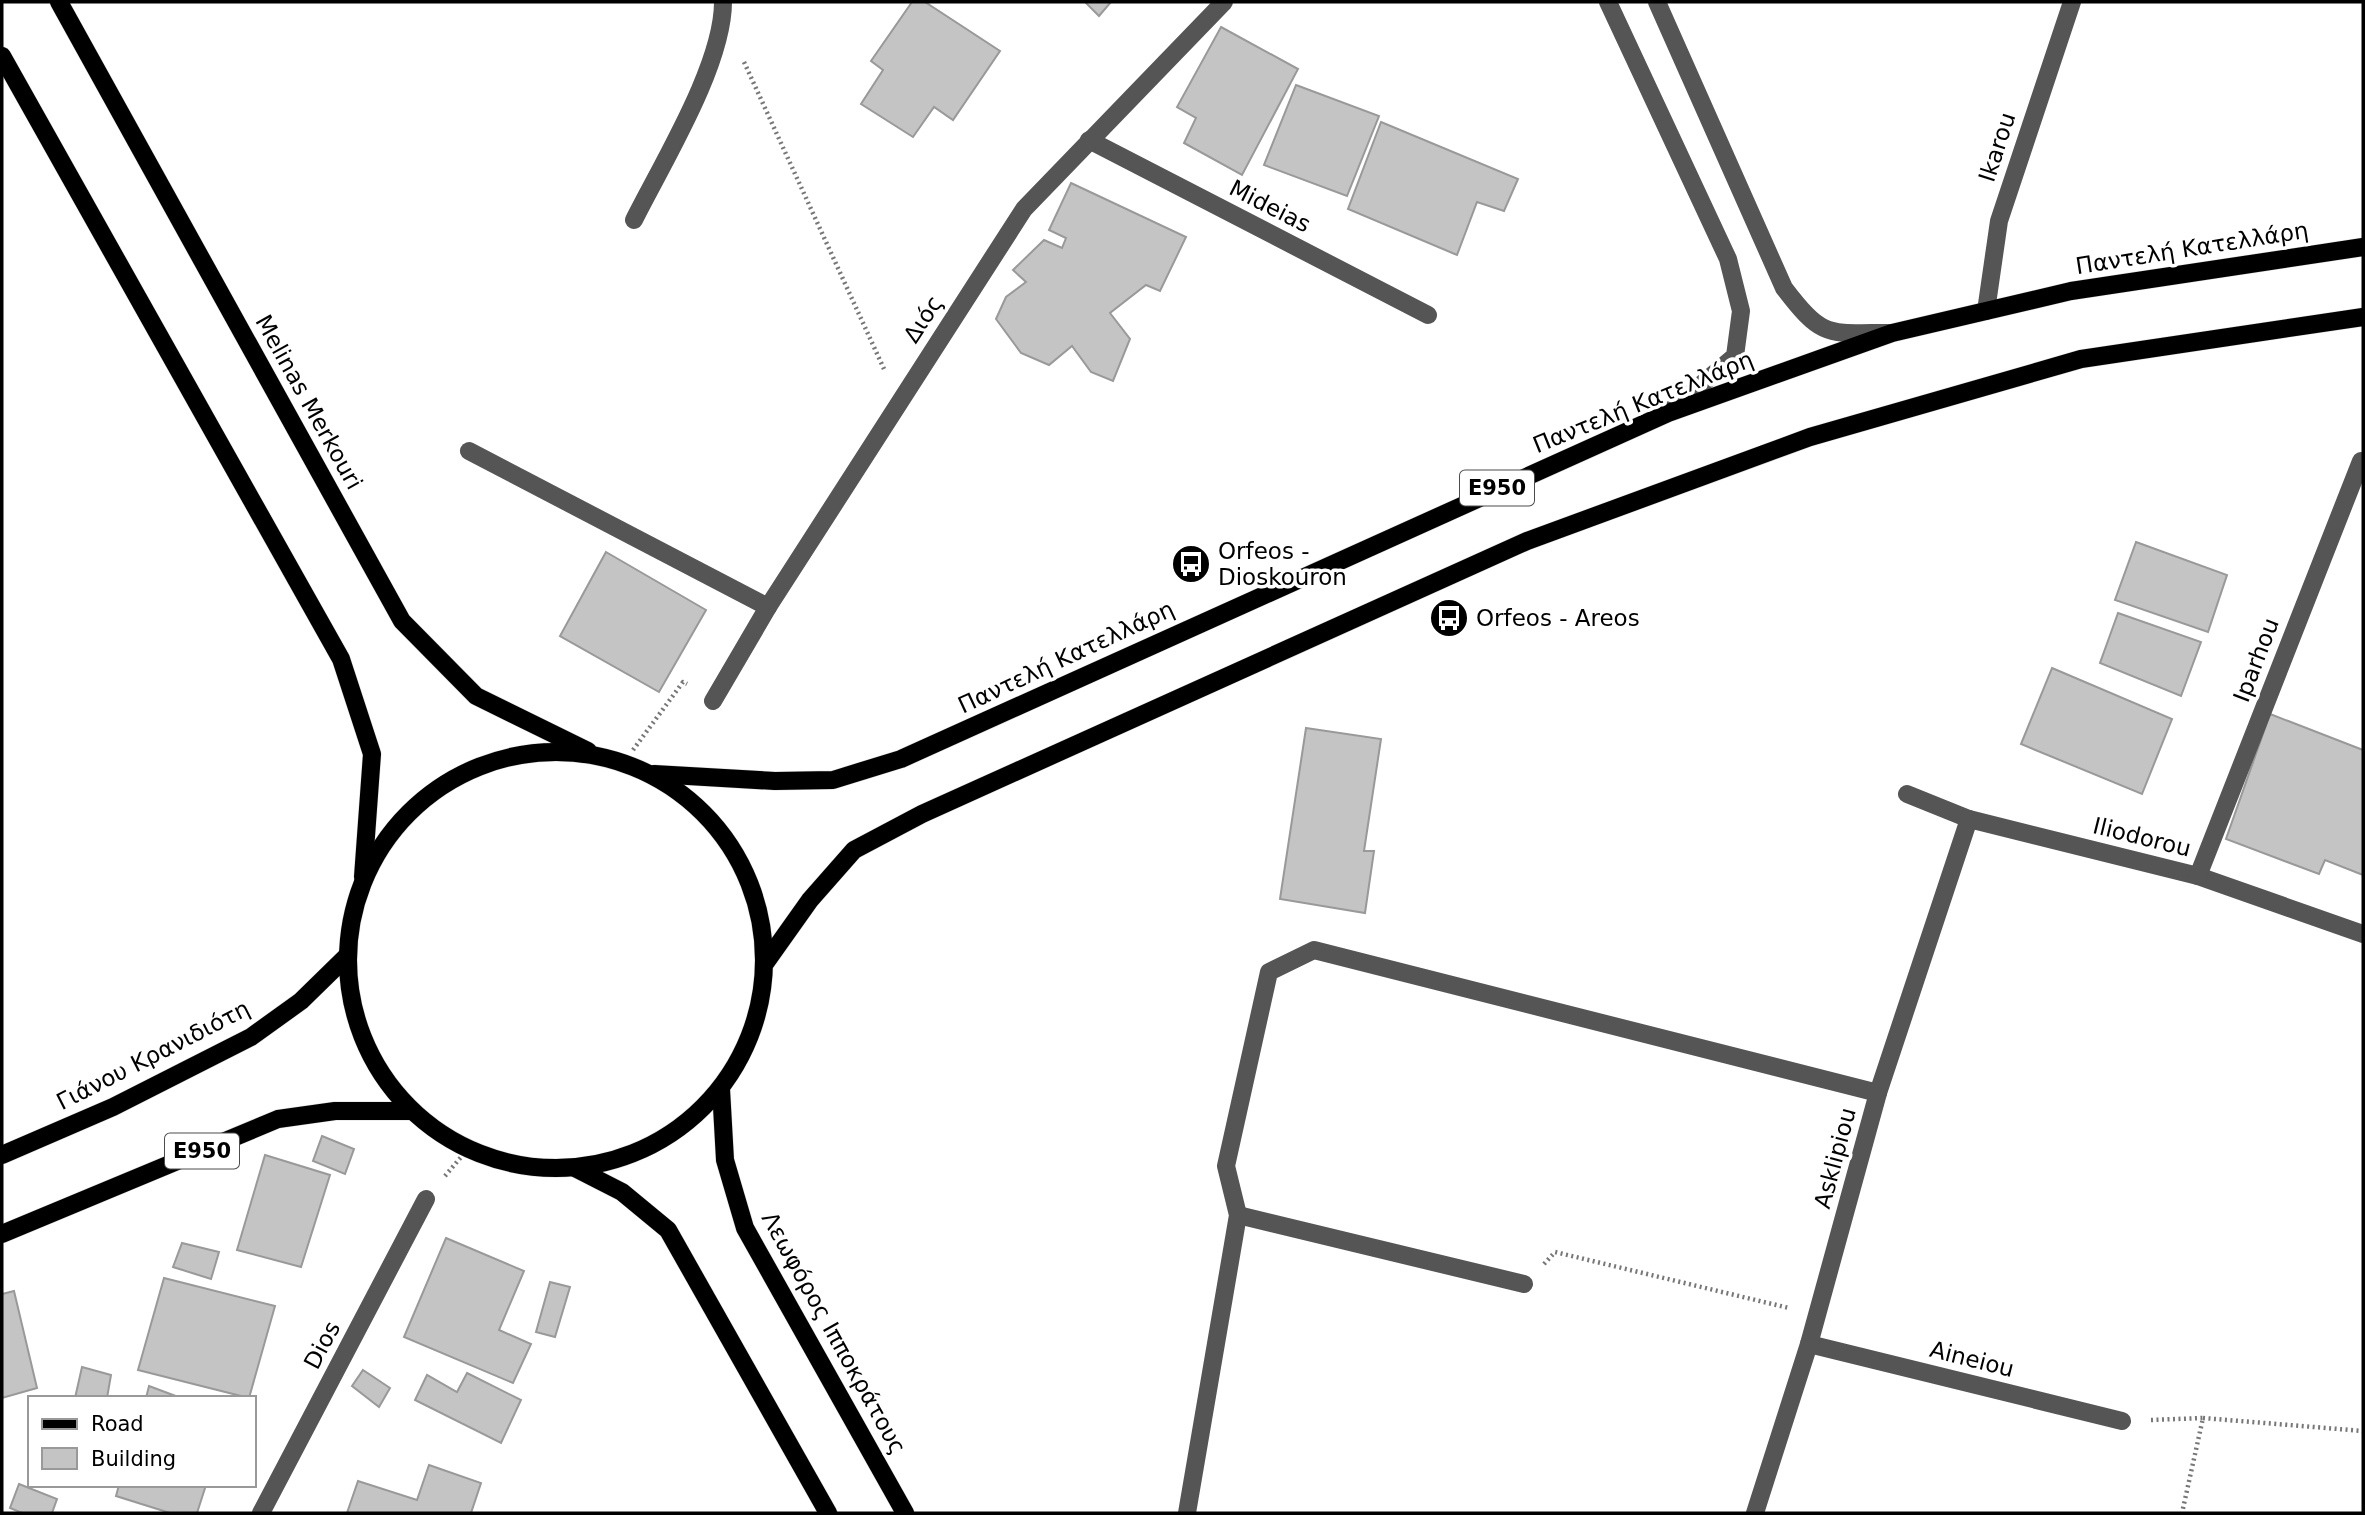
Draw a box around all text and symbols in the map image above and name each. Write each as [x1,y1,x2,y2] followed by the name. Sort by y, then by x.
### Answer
[1974,109,2020,185] street label: Ikarou
[1225,175,1315,237] street label: Mideias
[2074,217,2310,279] street label: Παντελή Κατελλάρη
[898,290,948,348] street label: Διός
[250,310,368,494] street label: Melinas Merkouri
[1529,346,1757,458] street label: Παντελή Κατελλάρη
[1460,470,1534,505] road number: E950
[1218,538,1347,590] place label: Orfeos - Dioskouron
[1170,543,1212,585] bus stop icon: Orfeos - Dioskouron
[954,596,1178,718] street label: Παντελή Κατελλάρη
[1428,597,1470,639] bus stop icon: Orfeos - Areos
[1476,605,1640,631] place label: Orfeos - Areos
[2228,614,2284,706] street label: Iparhou
[2090,812,2194,862] street label: Iliodorou
[52,995,254,1115] street label: Γιάνου Κρανιδιότη
[1809,1105,1861,1211] street label: Asklipiou
[165,1134,239,1168] road number: E950
[757,1207,911,1459] street label: Λεωφόρος Ιπποκράτους
[299,1317,345,1373] street label: Dios
[1927,1336,2017,1382] street label: Aineiou
[28,1396,256,1487] legend
[91,1412,144,1436] text: Road
[91,1447,176,1471] text: Building

